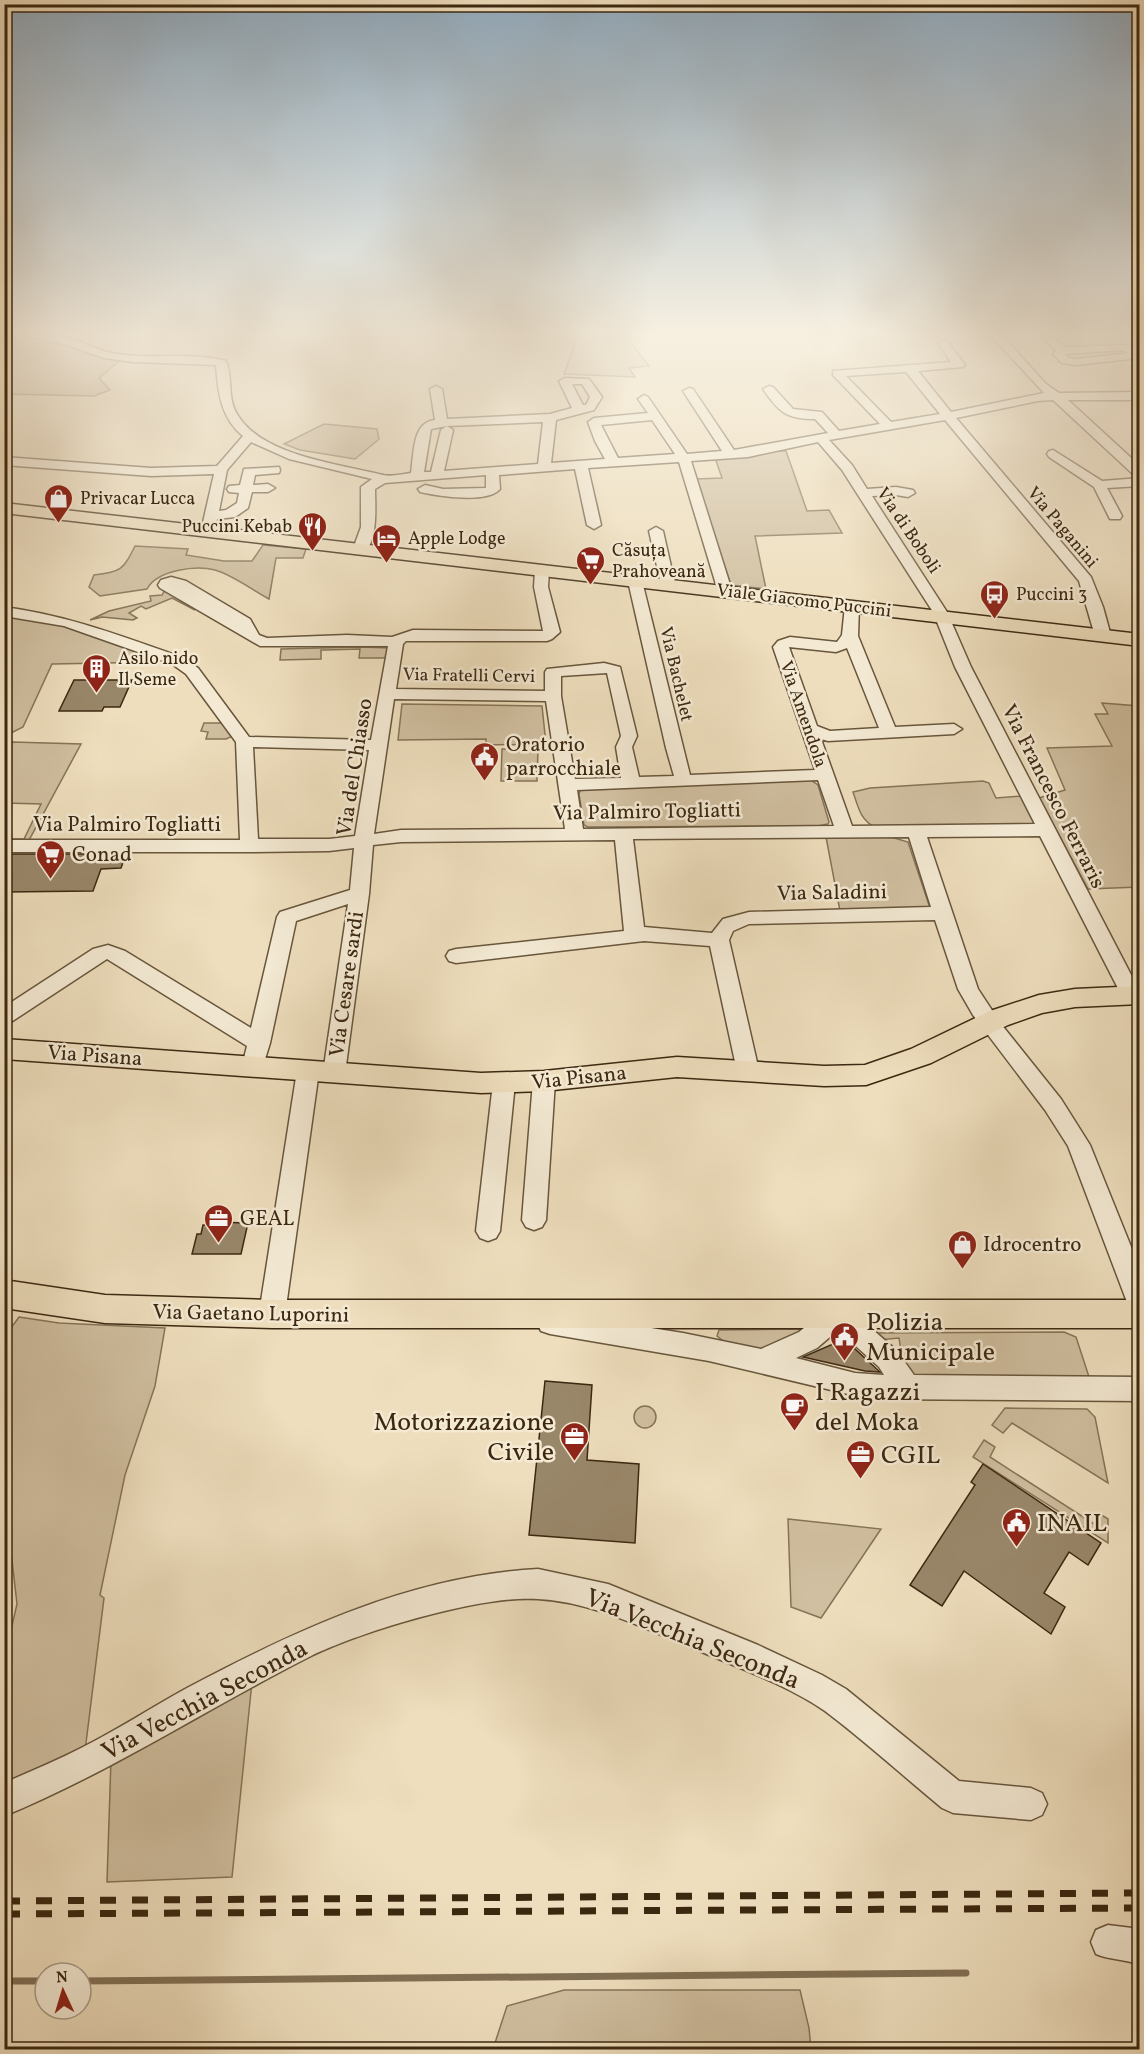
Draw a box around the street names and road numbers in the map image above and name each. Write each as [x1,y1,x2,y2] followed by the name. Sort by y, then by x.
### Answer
[1020,482,1103,574] street label: Via Paganini
[870,483,946,579] street label: Via di Boboli
[715,578,893,625] street label: Viale Giacomo Puccini
[652,624,699,724] street label: Via Bachelet
[773,658,833,771] street label: Via Amendola
[403,663,535,690] street label: Via Fratelli Cervi
[330,696,381,838] street label: Via del Chiasso
[994,700,1112,894] street label: Via Francesco Ferraris
[553,796,741,829] street label: Via Palmiro Togliatti
[33,811,221,840] street label: Via Palmiro Togliatti
[777,878,887,909] street label: Via Saladini
[323,909,372,1059] street label: Via Cesare sardi
[46,1039,143,1074] street label: Via Pisana
[530,1059,628,1098] street label: Via Pisana
[152,1298,350,1331] street label: Via Gaetano Luporini
[579,1580,805,1699] street label: Via Vecchia Seconda
[96,1631,314,1770] street label: Via Vecchia Seconda

